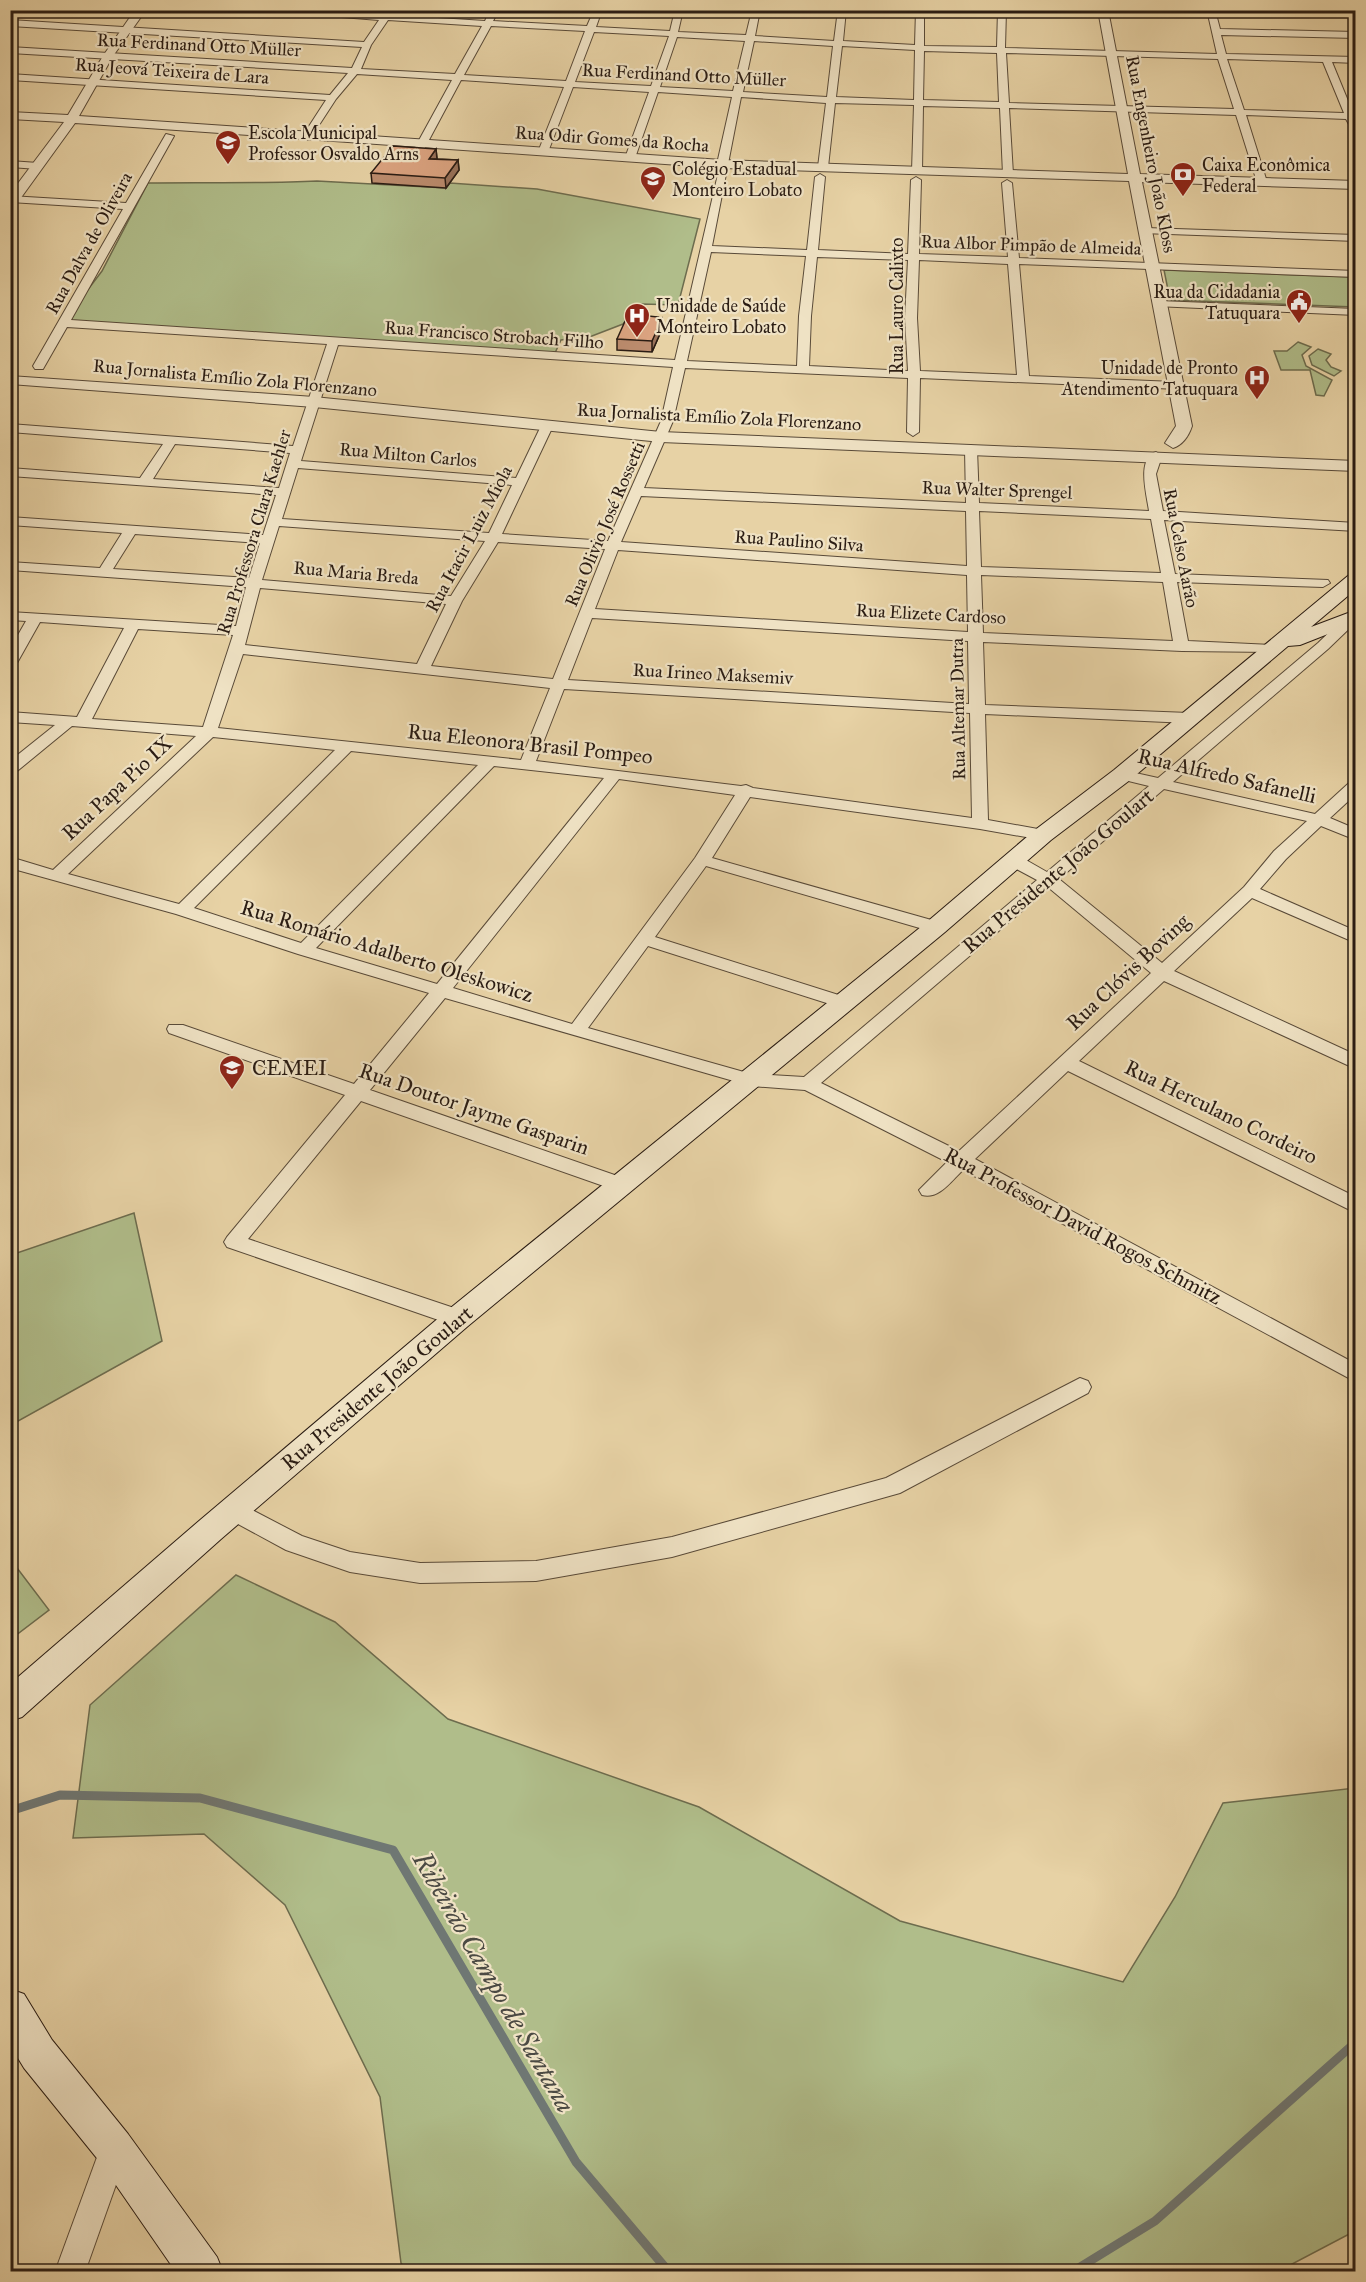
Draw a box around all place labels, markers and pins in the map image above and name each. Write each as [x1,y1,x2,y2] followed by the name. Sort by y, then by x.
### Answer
[248,122,419,165] place label: Escola Municipal Professor Osvaldo Arns
[213,128,243,166] school or university icon: Escola Municipal Professor Osvaldo Arns
[1202,154,1330,197] place label: Caixa Econômica Federal
[672,158,802,201] place label: Colégio Estadual Monteiro Lobato
[1168,160,1198,198] bank icon: Caixa Econômica Federal
[638,164,668,202] school or university icon: Colégio Estadual Monteiro Lobato
[1153,281,1280,325] place label: Rua da Cidadania Tatuquara
[1284,287,1314,325] public building icon: Rua da Cidadania Tatuquara
[656,295,786,338] place label: Unidade de Saúde Monteiro Lobato
[622,301,652,339] hospital icon: Unidade de Saúde Monteiro Lobato
[1061,357,1238,401] place label: Unidade de Pronto Atendimento Tatuquara
[1242,363,1272,401] hospital icon: Unidade de Pronto Atendimento Tatuquara
[217,1053,247,1091] school or university icon: CEMEI
[252,1055,327,1081] place label: CEMEI

